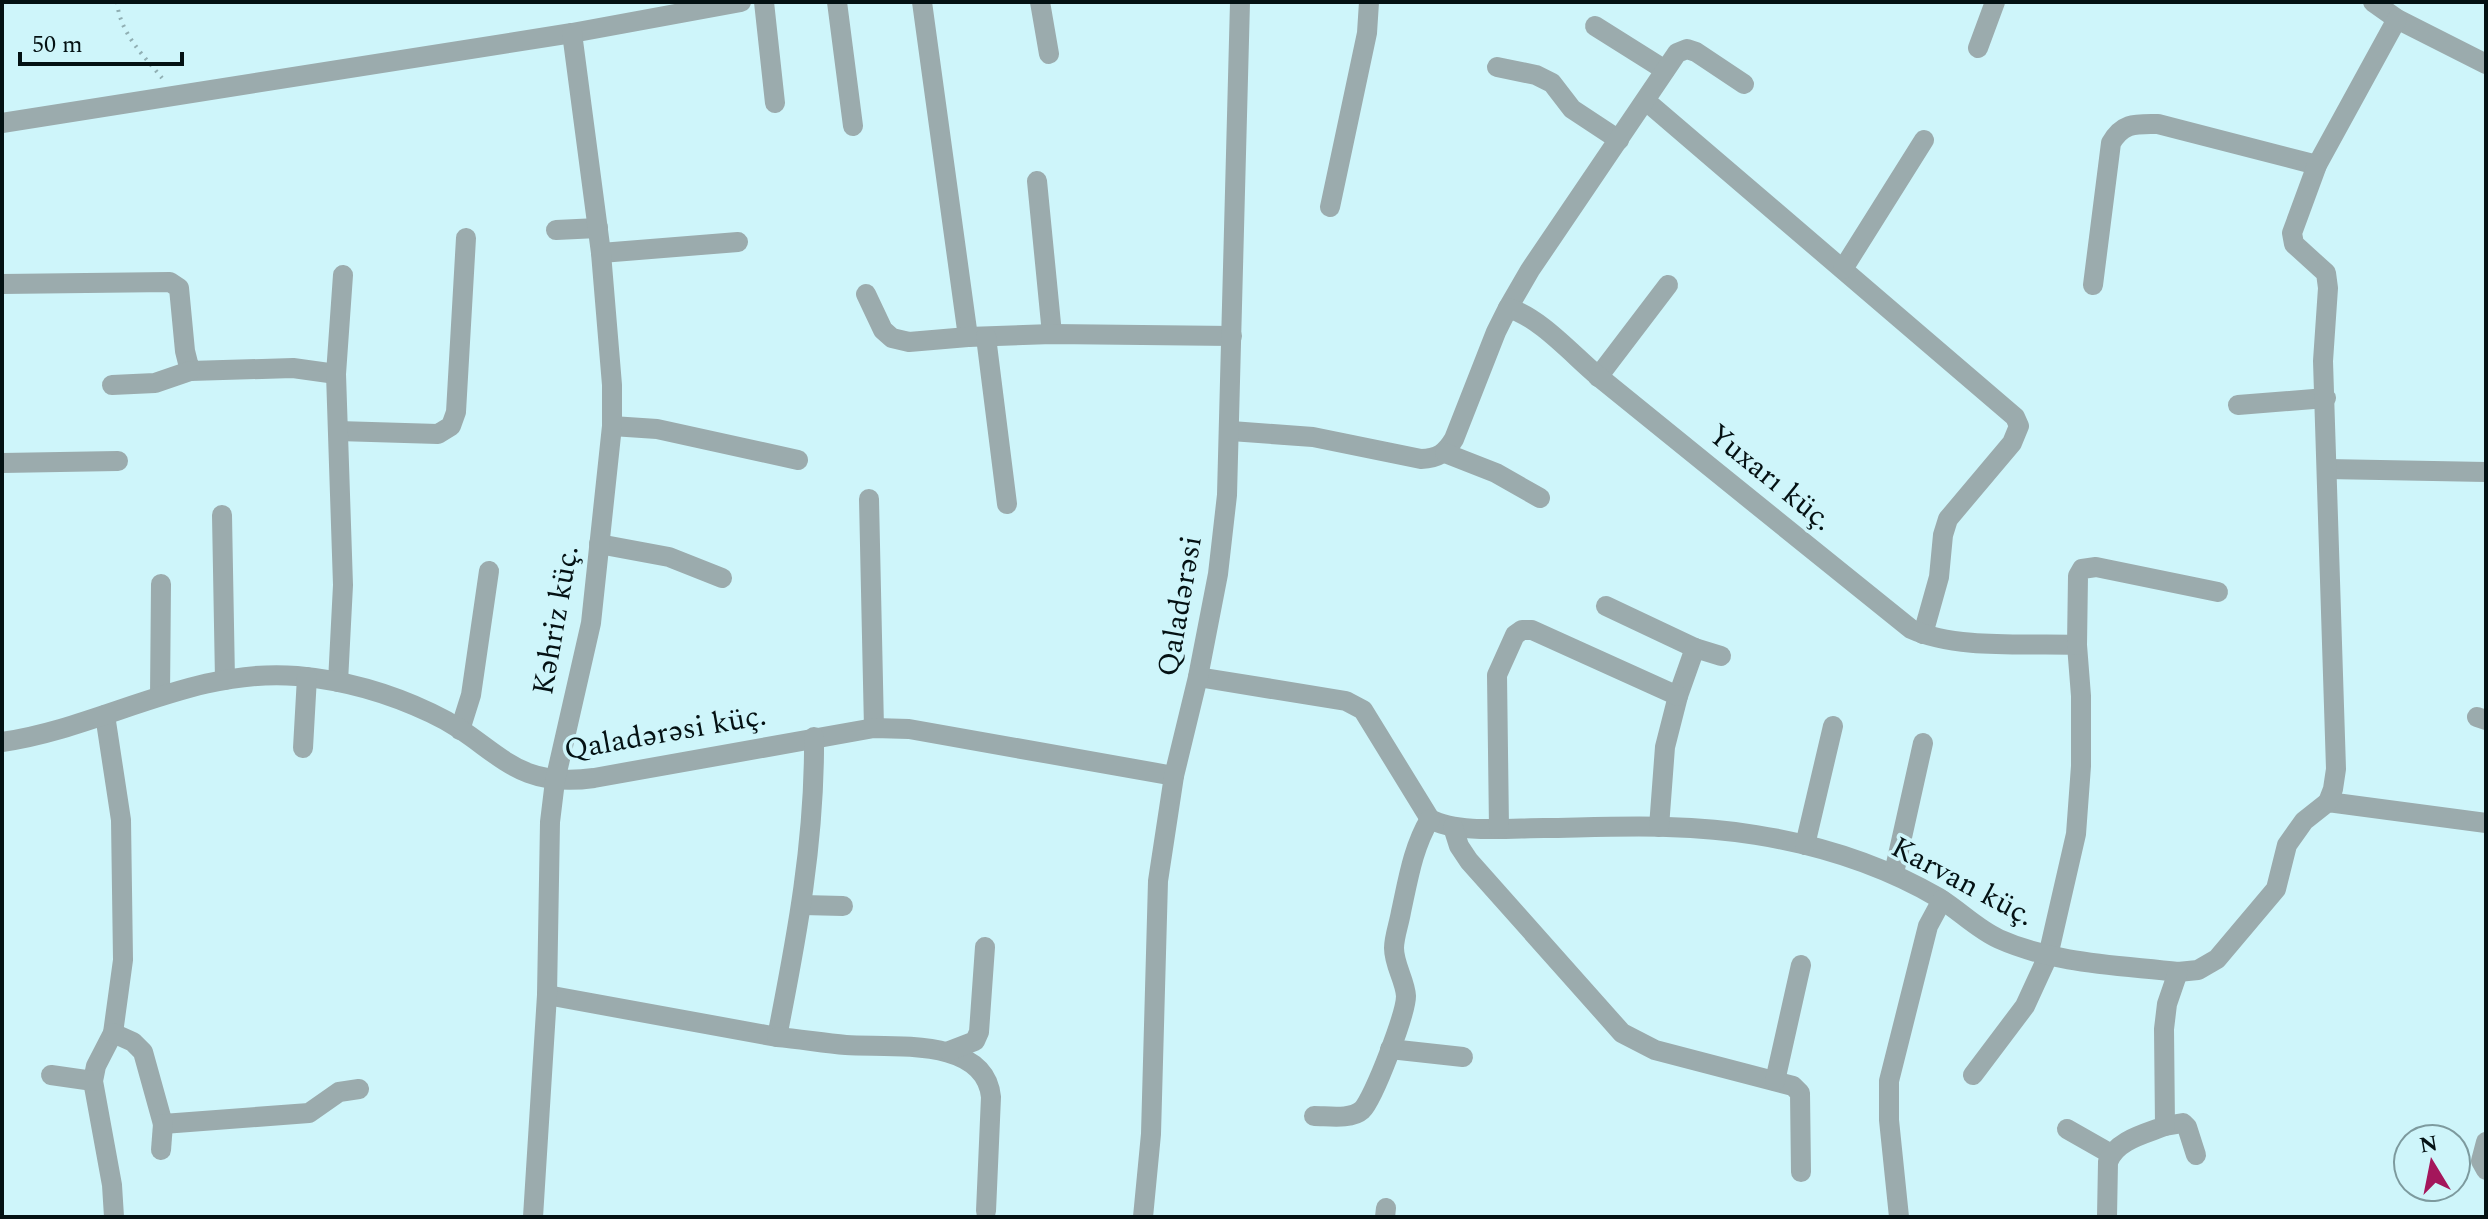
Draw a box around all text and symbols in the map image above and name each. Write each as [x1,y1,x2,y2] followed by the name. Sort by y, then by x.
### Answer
[20,16,182,66] scale bar
[32,27,83,63] text: 50 m
[1698,413,1843,543] street label: Yuxarı küç.
[1145,532,1215,680] street label: Qaladərəsi
[520,542,592,699] street label: Kəhriz küç.
[560,693,770,773] street label: Qaladərəsi küç.
[1883,825,2042,939] street label: Karvan küç.
[2392,1123,2472,1203] north arrow
[2417,1127,2441,1163] text: N

